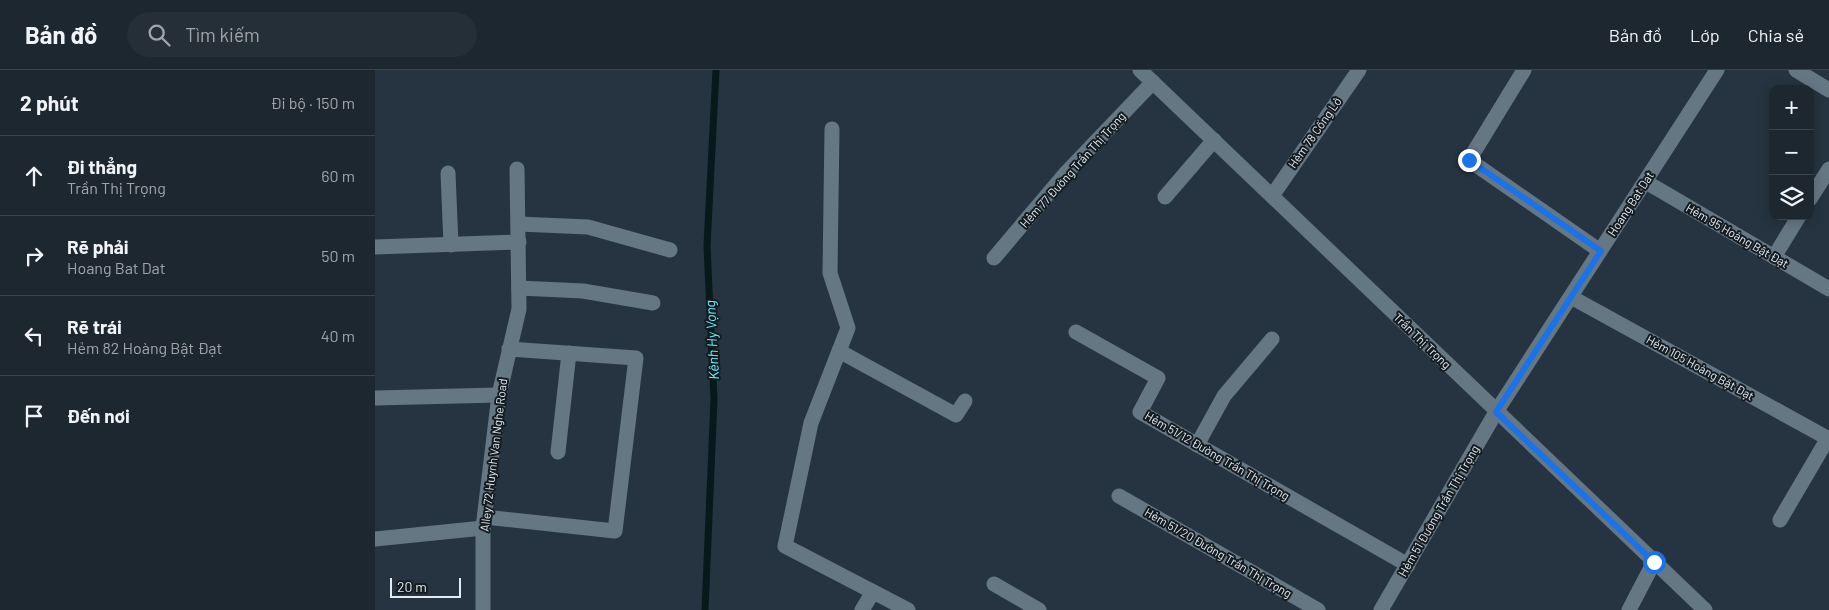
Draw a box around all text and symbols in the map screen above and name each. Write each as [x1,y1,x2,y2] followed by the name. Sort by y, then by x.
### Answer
[127,12,477,57] search box
[25,20,97,49] text: Bản đồ
[145,21,173,49] icon: search
[185,23,260,46] text: Tìm kiếm
[1609,24,1662,46] text: Bản đồ
[1690,24,1720,46] text: Lớp
[1748,24,1804,46] text: Chia sẻ
[1769,85,1814,220] map controls
[1769,85,1814,130] button: +
[20,90,79,115] text: 2 phút
[271,93,355,112] text: Đi bộ · 150 m
[1285,94,1344,170] street label: Hẻm 78 Cống Lở
[1017,109,1128,230] street label: Hẻm 77 Đường Trần Thị Trọng
[1769,130,1814,175] button: −
[1458,149,1481,172] route end
[67,155,137,178] text: Đi thẳng
[20,162,48,190] icon: ahead
[321,166,355,185] text: 60 m
[1604,169,1656,238] street label: Hoang Bat Dat
[1769,175,1814,220] button: layers
[67,178,166,197] text: Trần Thị Trọng
[1684,200,1791,270] street label: Hẻm 95 Hoàng Bật Đạt
[67,235,129,258] text: Rẽ phải
[20,242,48,270] icon: right
[321,246,355,265] text: 50 m
[67,258,166,277] text: Hoang Bat Dat
[701,300,722,380] water label: Kênh Hy Vọng
[1391,310,1454,371] street label: Trần Thị Trọng
[67,315,122,338] text: Rẽ trái
[20,322,48,350] icon: left
[321,326,355,345] text: 40 m
[1644,332,1757,403] street label: Hẻm 105 Hoàng Bật Đạt
[67,338,222,357] text: Hẻm 82 Hoàng Bật Đạt
[477,377,509,532] street label: Alley 72 Huynh Van Nghe Road
[20,402,48,430] icon: arrive
[67,404,130,427] text: Đến nơi
[1143,408,1292,502] street label: Hẻm 51/12 Đường Trần Thị Trọng
[1395,442,1482,579] street label: Hẻm 51 Đường Trần Thị Trọng
[1143,504,1294,600] street label: Hẻm 51/20 Đường Trần Thị Trọng
[1643,551,1666,574] route start
[390,575,461,598] scale bar
[397,578,427,595] text: 20 m

